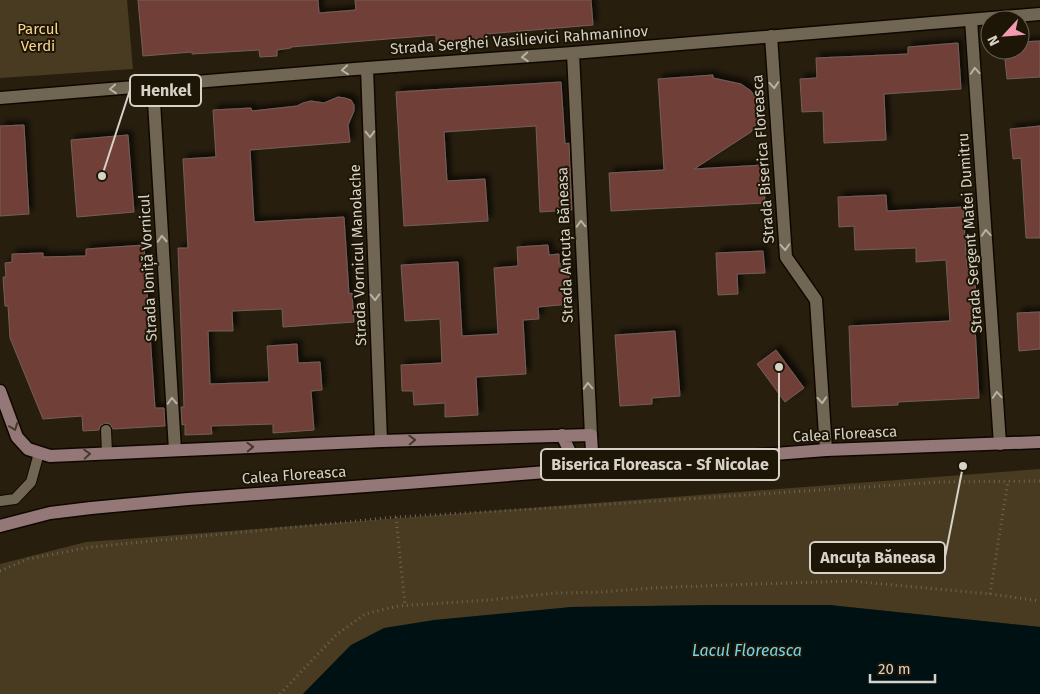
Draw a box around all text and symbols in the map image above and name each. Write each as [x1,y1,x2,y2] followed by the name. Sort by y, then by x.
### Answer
[980,10,1030,60] north arrow
[17,20,59,55] park label: Parcul Verdi
[389,22,649,58] street label: Strada Serghei Vasilievici Rahmaninov
[984,33,1003,48] text: N
[520,51,528,62] one-way arrow
[341,64,349,75] one-way arrow
[970,66,981,74] one-way arrow
[748,74,778,244] street label: Strada Biserica Floreasca
[130,75,201,106] callout: Henkel
[141,81,192,100] text: Henkel
[769,81,780,89] one-way arrow
[109,83,117,94] one-way arrow
[364,131,375,139] one-way arrow
[954,132,986,334] street label: Strada Sergent Matei Dumitru
[346,164,370,346] street label: Strada Vornicul Manolache
[553,167,578,323] street label: Strada Ancuța Băneasa
[135,193,162,342] street label: Strada Ioniță Vornicul
[575,219,586,227] one-way arrow
[981,229,992,237] one-way arrow
[157,234,168,242] one-way arrow
[780,243,791,251] one-way arrow
[370,293,381,301] one-way arrow
[582,382,593,390] one-way arrow
[992,391,1003,399] one-way arrow
[817,396,828,404] one-way arrow
[166,397,177,405] one-way arrow
[8,422,18,431] one-way arrow
[792,422,898,446] street label: Calea Floreasca
[408,435,416,446] one-way arrow
[246,441,254,452] one-way arrow
[84,448,92,459] one-way arrow
[541,449,779,480] callout: Biserica Floreasca - Sf Nicolae
[551,455,769,474] text: Biserica Floreasca - Sf Nicolae
[241,462,347,488] street label: Calea Floreasca
[810,542,945,573] callout: Ancuța Băneasa
[819,548,936,568] text: Ancuța Băneasa
[692,641,802,660] water label: Lacul Floreasca
[870,652,935,684] scale bar
[878,660,911,678] text: 20 m

